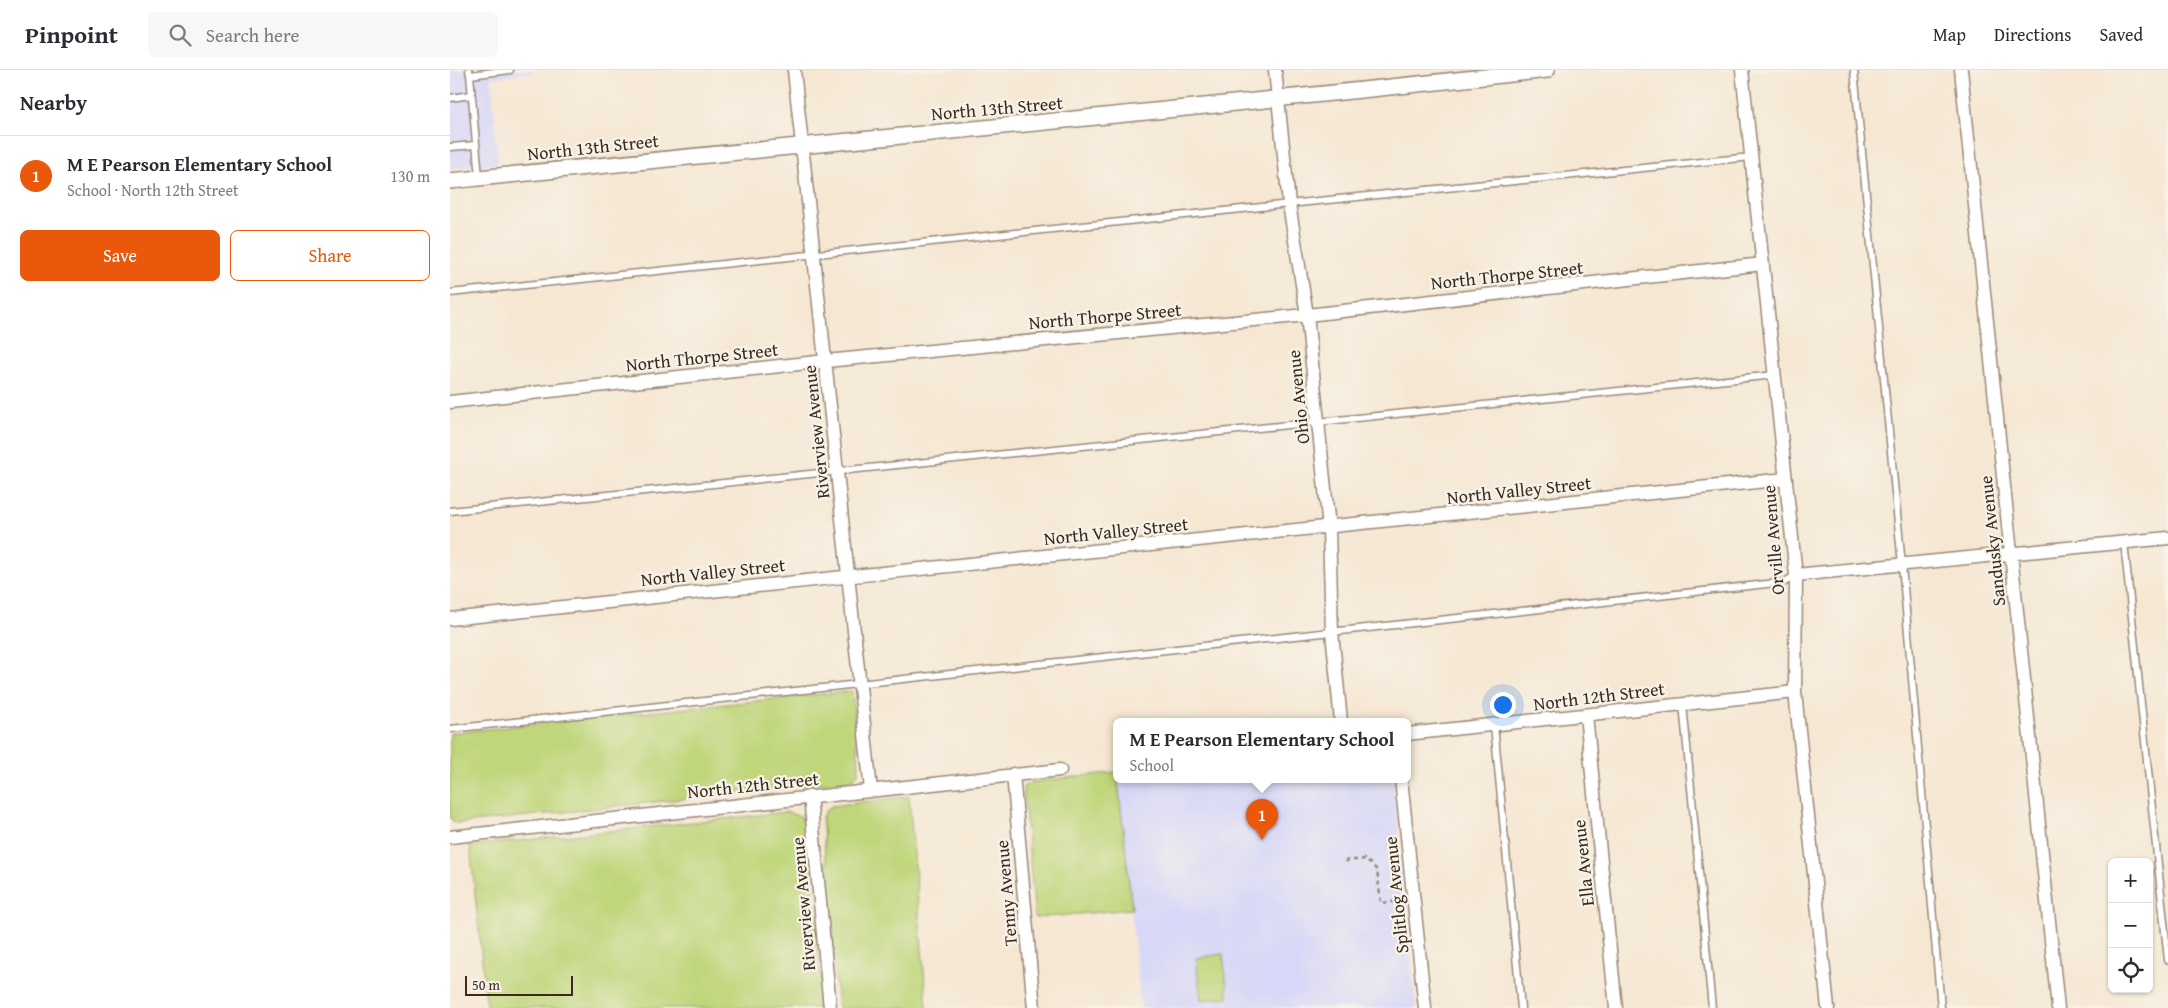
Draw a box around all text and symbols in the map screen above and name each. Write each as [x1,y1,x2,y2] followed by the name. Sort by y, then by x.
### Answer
[148,12,498,57] search box
[25,17,118,52] text: Pinpoint
[166,21,194,49] icon: search
[206,21,299,49] text: Search here
[1933,21,1966,48] text: Map
[1994,21,2071,48] text: Directions
[2099,21,2143,48] text: Saved
[20,87,87,118] text: Nearby
[930,89,1065,127] street label: North 13th Street
[526,127,661,167] street label: North 13th Street
[67,150,332,178] text: M E Pearson Elementary School
[32,164,40,188] text: 1
[390,164,430,188] text: 130 m
[67,178,239,202] text: School · North 12th Street
[20,230,220,281] button: Save
[230,230,430,281] button: Share
[1429,253,1585,296] street label: North Thorpe Street
[1027,296,1183,336] street label: North Thorpe Street
[624,335,780,378] street label: North Thorpe Street
[1280,349,1316,445] street label: Ohio Avenue
[796,364,836,500] street label: Riverview Avenue
[1445,469,1593,511] street label: North Valley Street
[1972,474,2012,608] street label: Sandusky Avenue
[1755,484,1791,596] street label: Orville Avenue
[1042,510,1190,552] street label: North Valley Street
[639,551,787,593] street label: North Valley Street
[1532,674,1667,717] street label: North 12th Street
[1490,692,1516,718] your location
[1113,718,1411,783] popup
[1129,725,1395,753] text: M E Pearson Elementary School
[1129,753,1174,777] text: School
[686,765,821,805] street label: North 12th Street
[1246,799,1278,840] pin: 1
[1565,818,1601,908] street label: Ella Avenue
[1376,835,1416,955] street label: Splitlog Avenue
[784,836,822,972] street label: Riverview Avenue
[988,839,1024,947] street label: Tenny Avenue
[2108,858,2153,993] map controls
[2108,858,2153,903] button: +
[2108,903,2153,948] button: −
[2108,948,2153,993] button: locate
[465,973,572,996] scale bar
[472,975,500,995] text: 50 m

